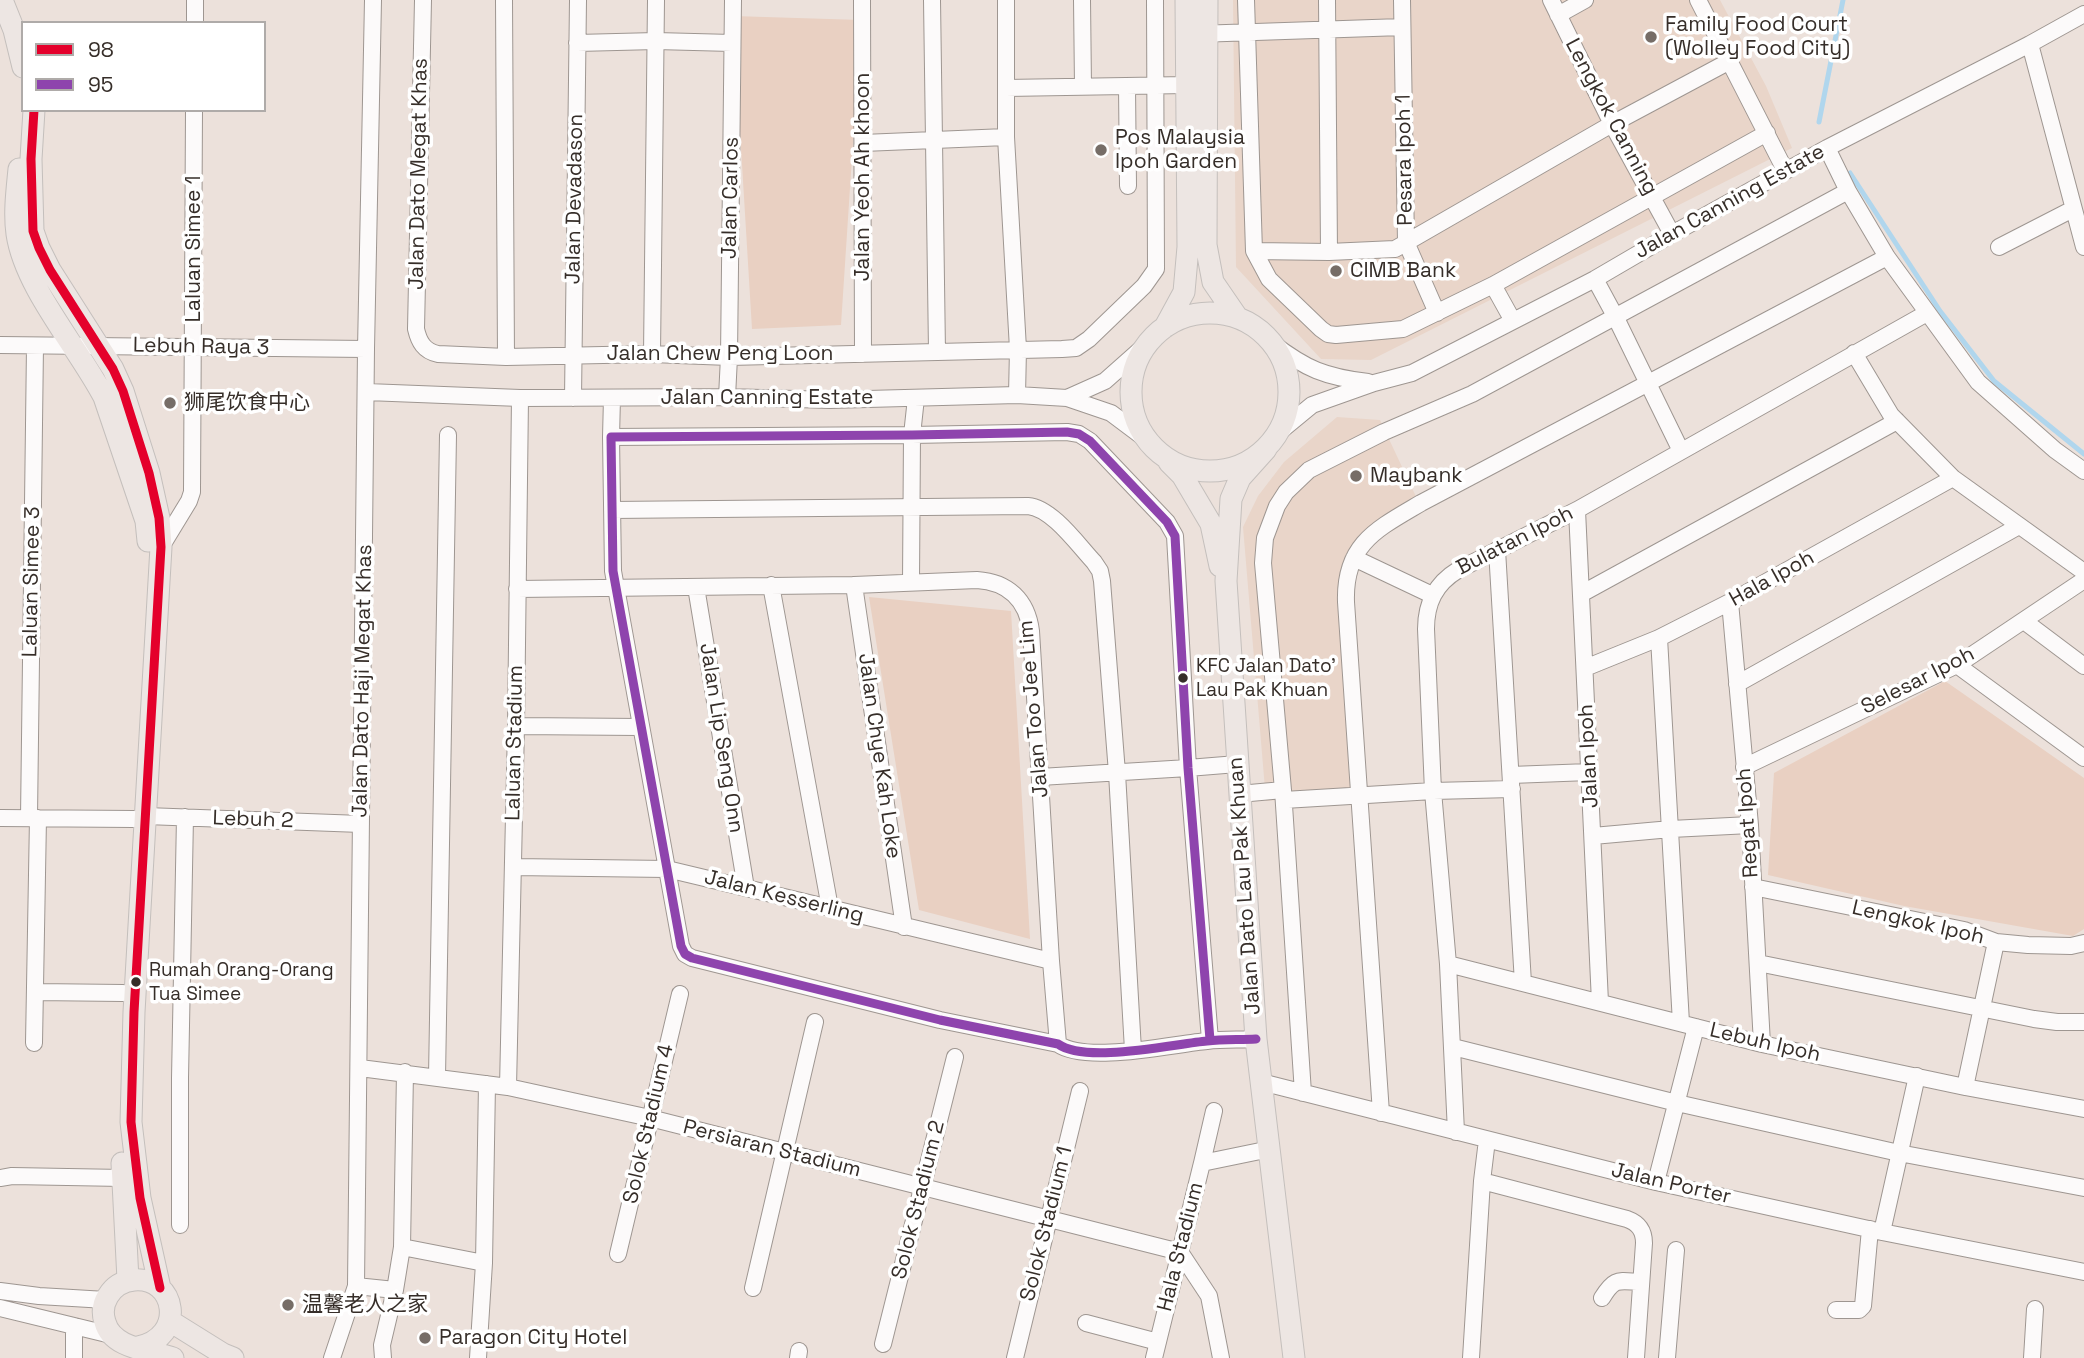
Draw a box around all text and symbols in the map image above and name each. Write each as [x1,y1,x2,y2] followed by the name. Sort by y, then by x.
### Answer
[1665,12,1850,62] place label: Family Food Court (Wolley Food City)
[21,21,266,112] legend
[1643,29,1659,45] marker: Family Food Court (Wolley Food City)
[1559,35,1663,199] street label: Lengkok Canning
[88,36,114,63] text: 98
[404,58,434,290] street label: Jalan Dato Megat Khas
[88,71,113,98] text: 95
[850,73,876,281] street label: Jalan Yeoh Ah khoon
[1391,94,1419,226] street label: Pesara Ipoh 1
[561,113,589,285] street label: Jalan Devadason
[1115,125,1245,175] place label: Pos Malaysia Ipoh Garden
[717,137,745,259] street label: Jalan Carlos
[1631,139,1829,265] street label: Jalan Canning Estate
[1093,142,1109,158] marker: Pos Malaysia Ipoh Garden
[181,176,207,322] street label: Laluan Simee 1
[1350,258,1456,284] place label: CIMB Bank
[1328,263,1344,279] marker: CIMB Bank
[133,333,269,361] street label: Lebuh Raya 3
[607,341,833,367] street label: Jalan Chew Peng Loon
[660,385,874,411] street label: Jalan Canning Estate
[184,390,310,416] place label: 狮尾饮食中心
[162,395,178,411] marker: 狮尾饮食中心
[1370,463,1463,489] place label: Maybank
[1348,468,1364,484] marker: Maybank
[1452,501,1578,581] street label: Bulatan Ipoh
[18,506,46,658] street label: Laluan Simee 3
[348,544,378,818] street label: Jalan Dato Haji Megat Khas
[1725,545,1819,613] street label: Hala Ipoh
[1014,619,1054,799] street label: Jalan Too Jee Lim
[694,641,748,835] street label: Jalan Lip Seng Onn
[1857,642,1979,720] street label: Selesar Ipoh
[852,652,906,860] street label: Jalan Chye Kah Loke
[1196,656,1336,700] place label: KFC Jalan Dato' Lau Pak Khuan
[501,665,529,821] street label: Laluan Stadium
[1176,671,1190,685] marker: KFC Jalan Dato' Lau Pak Khuan
[1574,703,1604,809] street label: Jalan Ipoh
[1223,756,1267,1016] street label: Jalan Dato Lau Pak Khuan
[1732,767,1764,879] street label: Regat Ipoh
[212,806,294,834] street label: Lebuh 2
[702,865,866,929] street label: Jalan Kesserling
[1849,896,1987,950] street label: Lengkok Ipoh
[149,960,334,1004] place label: Rumah Orang-Orang Tua Simee
[129,975,143,989] marker: Rumah Orang-Orang Tua Simee
[1707,1018,1823,1068] street label: Lebuh Ipoh
[618,1042,680,1206] street label: Solok Stadium 4
[680,1115,864,1183] street label: Persiaran Stadium
[887,1118,951,1282] street label: Solok Stadium 2
[1016,1144,1078,1304] street label: Solok Stadium 1
[1609,1158,1733,1210] street label: Jalan Porter
[1153,1180,1209,1314] street label: Hala Stadium
[302,1292,428,1318] place label: 温馨老人之家
[280,1297,296,1313] marker: 温馨老人之家
[439,1325,627,1351] place label: Paragon City Hotel
[417,1330,433,1346] marker: Paragon City Hotel

